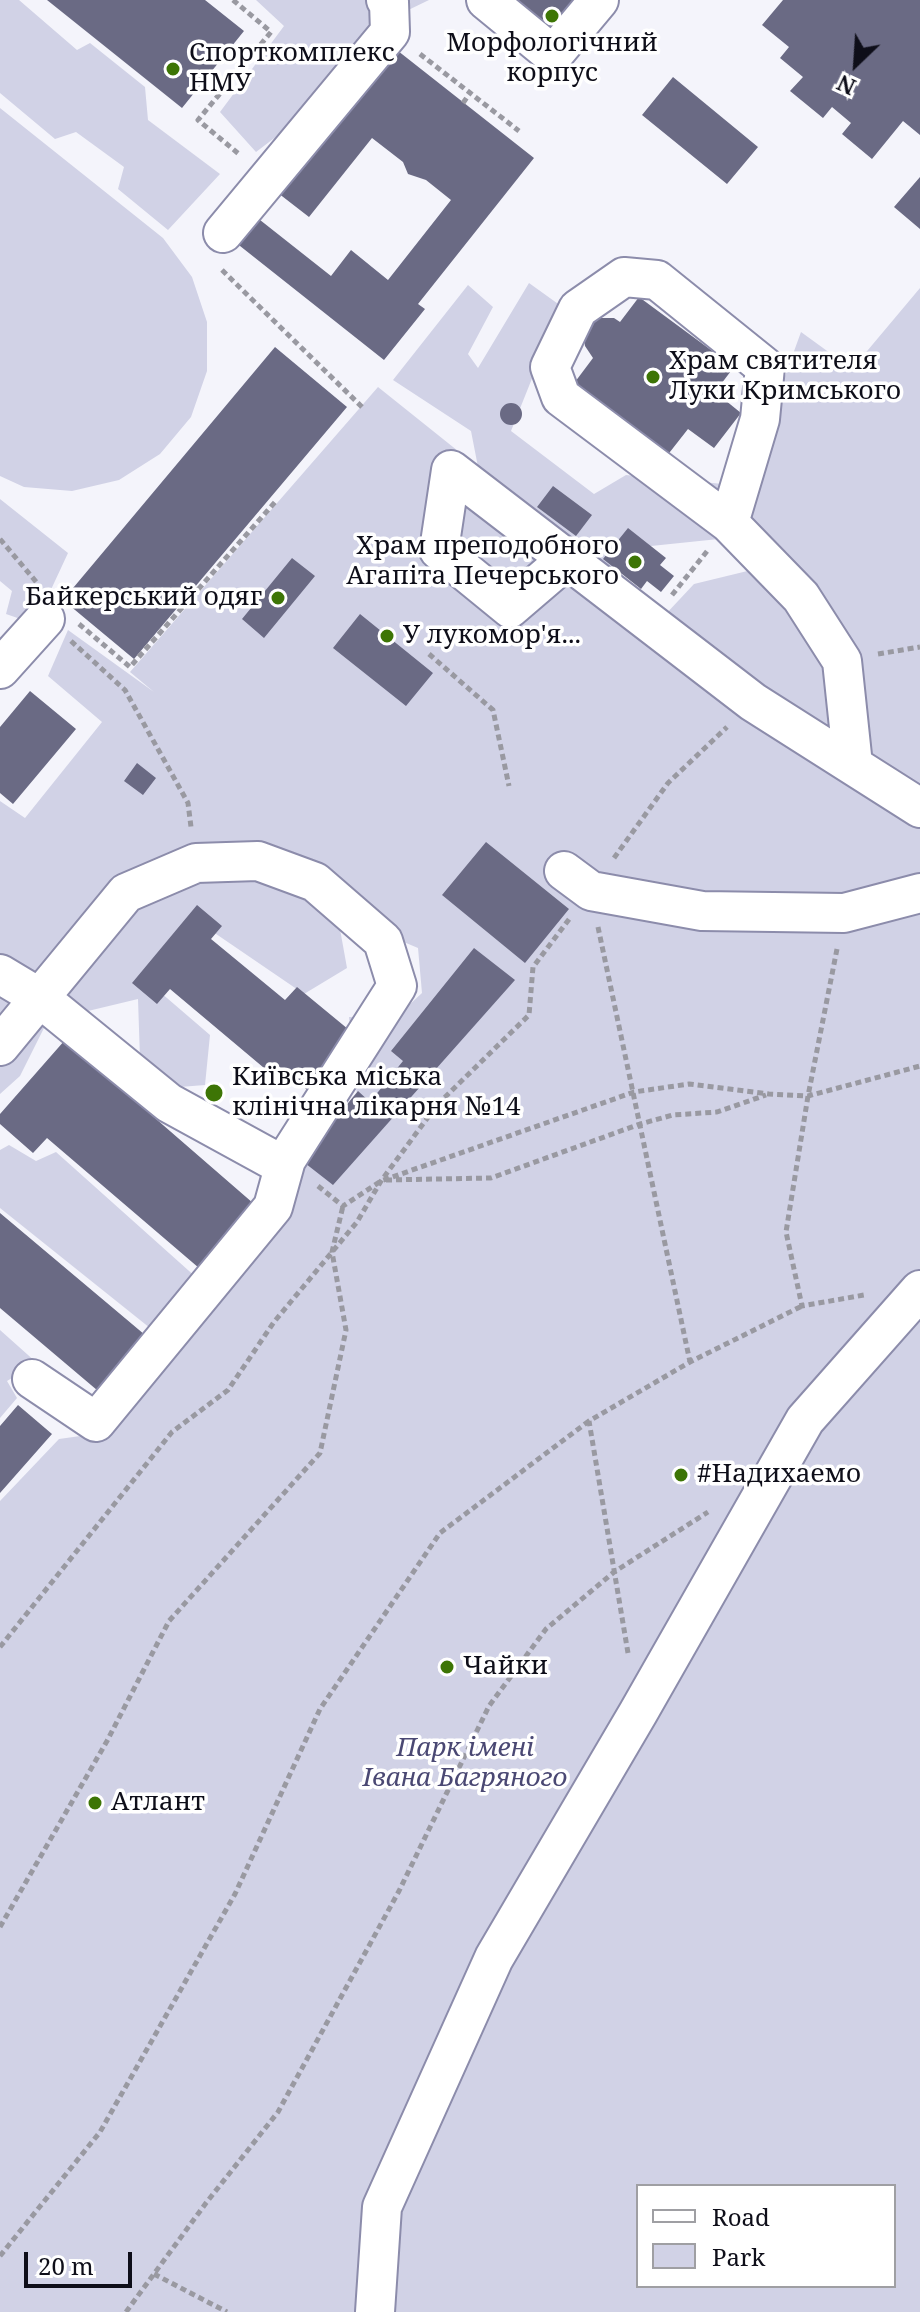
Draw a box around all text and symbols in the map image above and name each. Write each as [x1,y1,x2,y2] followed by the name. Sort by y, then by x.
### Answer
[543,7,561,25] marker: Морфологічний корпус
[816,24,896,104] north arrow
[446,28,658,90] place label: Морфологічний корпус
[189,38,395,100] place label: Спорткомплекс НМУ
[164,60,182,78] marker: Спорткомплекс НМУ
[832,68,860,103] text: N
[669,346,901,408] place label: Храм святителя Луки Кримського
[644,368,662,386] marker: Храм святителя Луки Кримського
[346,531,619,592] place label: Храм преподобного Агапіта Печерського
[626,553,644,571] marker: Храм преподобного Агапіта Печерського
[25,582,262,614] place label: Байкерський одяг
[269,589,287,607] marker: Байкерський одяг
[403,620,581,652] place label: У лукомор'я...
[378,627,396,645] marker: У лукомор'я...
[232,1062,520,1124] place label: Київська міська клінічна лікарня №14
[203,1082,225,1104] marker: Київська міська клінічна лікарня №14
[697,1459,861,1491] place label: #Надихаемо
[672,1466,690,1484] marker: #Надихаемо
[463,1651,548,1683] place label: Чайки
[438,1658,456,1676] marker: Чайки
[363,1733,567,1794] park label: Парк імені Івана Багряного
[111,1787,205,1819] place label: Атлант
[86,1794,104,1812] marker: Атлант
[636,2184,896,2288] legend
[712,2200,770,2233] text: Road
[28,2236,136,2286] scale bar
[712,2240,765,2273] text: Park
[38,2249,94,2282] text: 20 m

